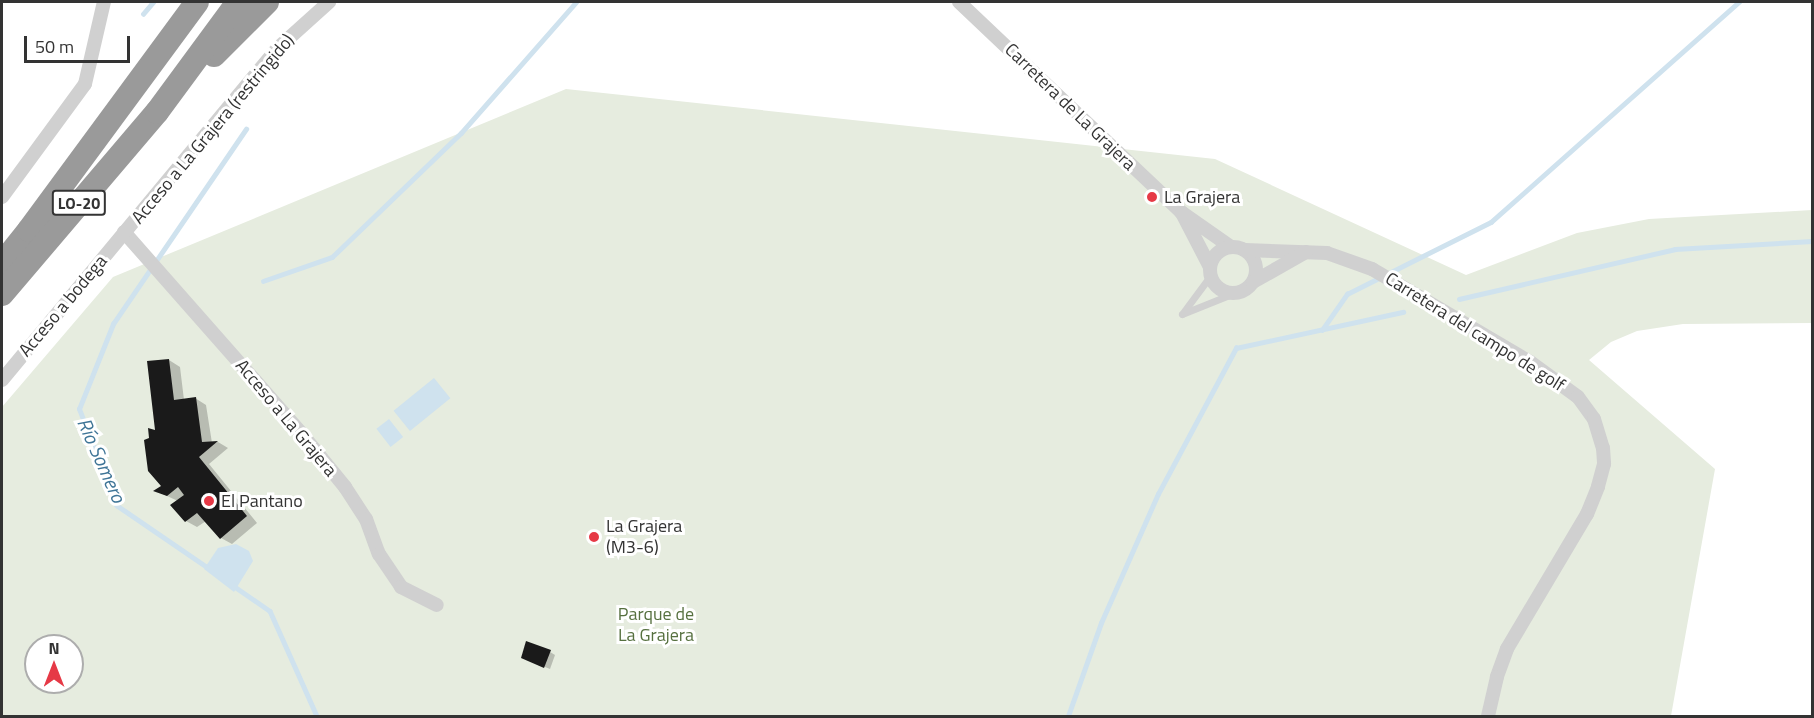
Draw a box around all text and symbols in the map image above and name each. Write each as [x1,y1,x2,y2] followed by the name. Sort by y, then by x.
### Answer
[27,24,134,62] scale bar
[127,30,299,228] street label: Acceso a La Grajera (restringido)
[35,33,74,60] text: 50 m
[1000,39,1140,175] street label: Carretera de La Grajera
[1164,186,1240,208] place label: La Grajera
[50,190,107,216] road number: LO-20
[1145,190,1159,204] marker: La Grajera
[14,251,112,361] street label: Acceso a bodega
[1381,268,1569,396] street label: Carretera del campo de golf
[231,355,341,481] street label: Acceso a La Grajera
[73,414,131,506] water label: Río Somero
[221,490,303,512] place label: El Pantano
[202,494,216,508] marker: El Pantano
[606,516,682,558] place label: La Grajera (M3-6)
[587,530,601,544] marker: La Grajera (M3-6)
[618,604,694,646] park label: Parque de La Grajera
[24,634,84,694] north arrow
[48,636,60,660] text: N

